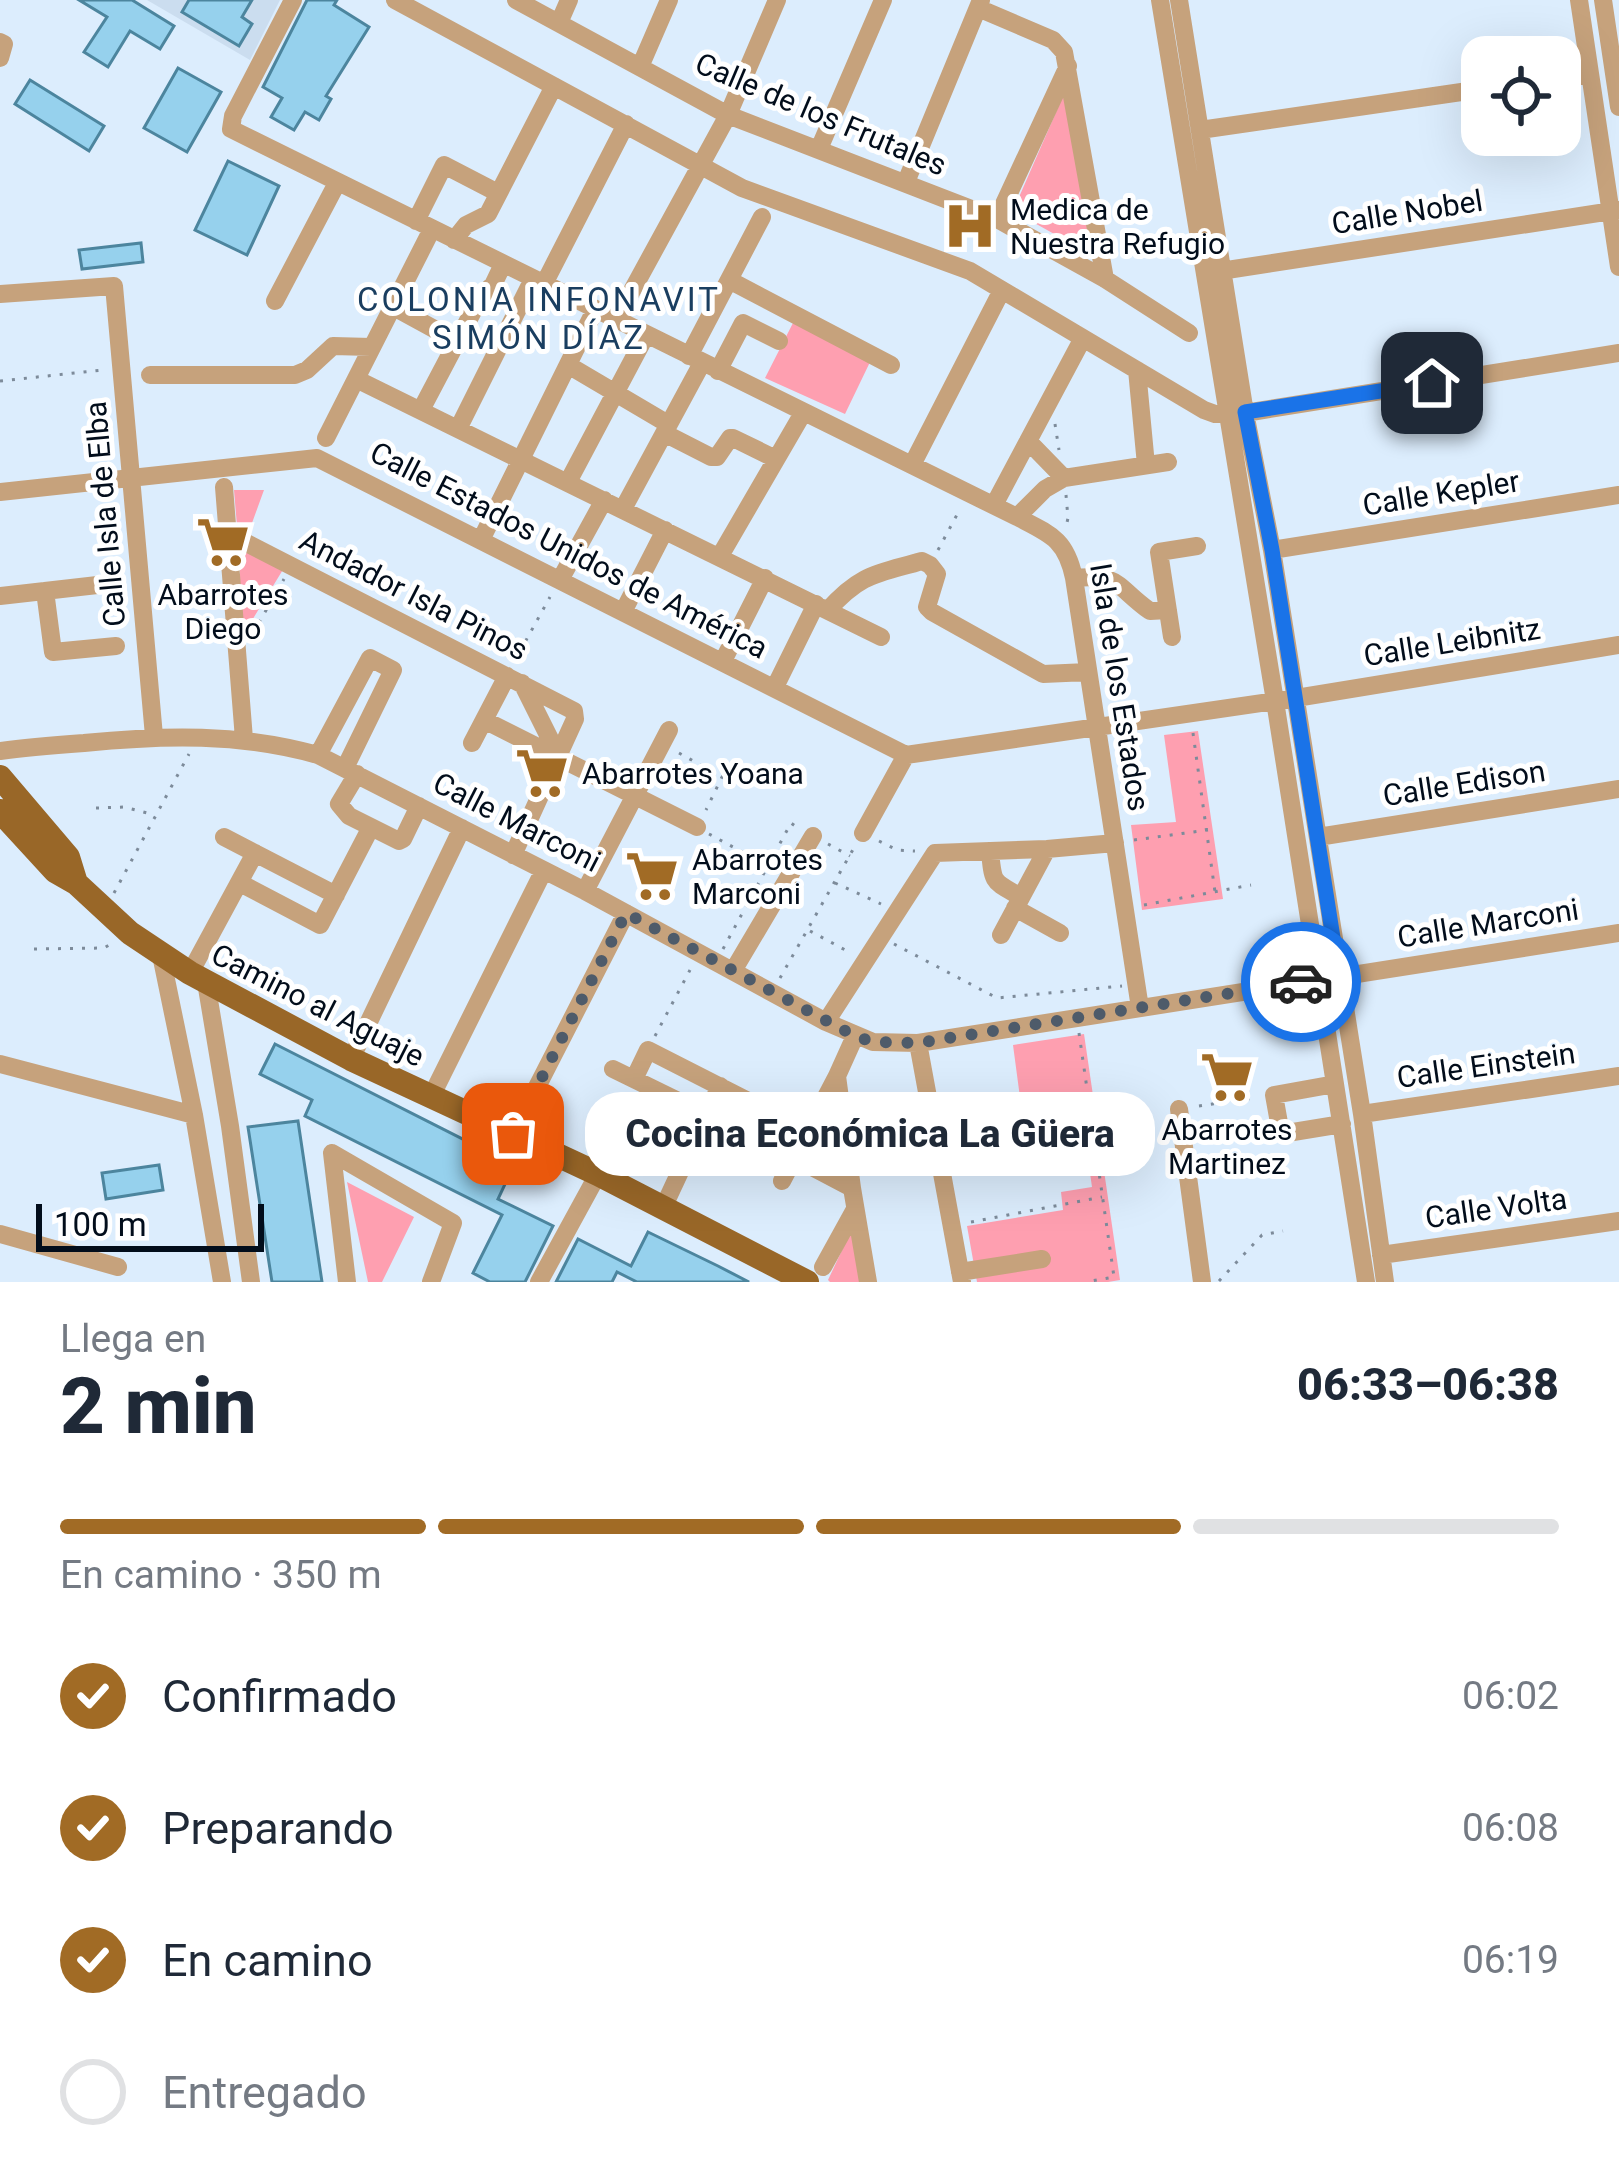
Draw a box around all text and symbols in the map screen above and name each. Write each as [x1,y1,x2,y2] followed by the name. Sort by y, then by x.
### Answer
[1461,36,1581,156] map controls
[1461,36,1581,156] button: locate
[690,45,952,183] street label: Calle de los Frutales
[1329,183,1485,241] street label: Calle Nobel
[1010,192,1225,261] place label: Medica de Nuestra Refugio
[941,197,999,255] hospital icon: Medica de Nuestra Refugio
[357,280,721,357] district label: COLONIA INFONAVIT SIMÓN DÍAZ
[1381,332,1483,434] pin
[1399,350,1465,416] icon: home
[78,400,132,628] street label: Calle Isla de Elba
[364,434,774,666] street label: Calle Estados Unidos de América
[1360,463,1522,523] street label: Calle Kepler
[194,513,252,571] supermarket icon: Abarrotes Diego
[294,522,534,668] street label: Andador Isla Pinos
[1083,561,1157,813] street label: Isla de los Estados
[157,577,289,646] place label: Abarrotes Diego
[1361,611,1543,673] street label: Calle Leibnitz
[513,744,571,802] supermarket icon: Abarrotes Yoana
[1380,753,1548,813] street label: Calle Edison
[582,756,804,791] place label: Abarrotes Yoana
[428,765,606,879] street label: Calle Marconi
[692,842,823,911] place label: Abarrotes Marconi
[623,847,681,905] supermarket icon: Abarrotes Marconi
[1395,891,1581,955] street label: Calle Marconi
[1241,922,1361,1042] courier
[206,936,430,1074] street label: Camino al Aguaje
[1268,949,1334,1015] icon: car
[1395,1035,1577,1095] street label: Calle Einstein
[1198,1048,1256,1106] supermarket icon: Abarrotes Martinez
[462,1083,564,1185] pin
[585,1092,1155,1176] callout: Cocina Económica La Güera
[480,1101,546,1167] icon: bag
[625,1111,1115,1157] text: Cocina Económica La Güera
[1161,1112,1293,1181] place label: Abarrotes Martinez
[1423,1181,1569,1235] street label: Calle Volta
[36,1198,264,1251] scale bar
[54,1205,147,1244] text: 100 m
[60,1316,206,1362] text: Llega en
[1297,1358,1559,1411] text: 06:33–06:38
[60,1361,257,1452] text: 2 min
[60,1552,382,1598] text: En camino · 350 m
[60,1663,126,1729] icon: check
[162,1670,397,1723] text: Confirmado
[1462,1673,1559,1719] text: 06:02
[60,1795,126,1861] icon: check
[162,1802,394,1855] text: Preparando
[1462,1805,1559,1851] text: 06:08
[60,1927,126,1993] icon: check
[162,1934,373,1987] text: En camino
[1462,1937,1559,1983] text: 06:19
[162,2066,367,2119] text: Entregado

